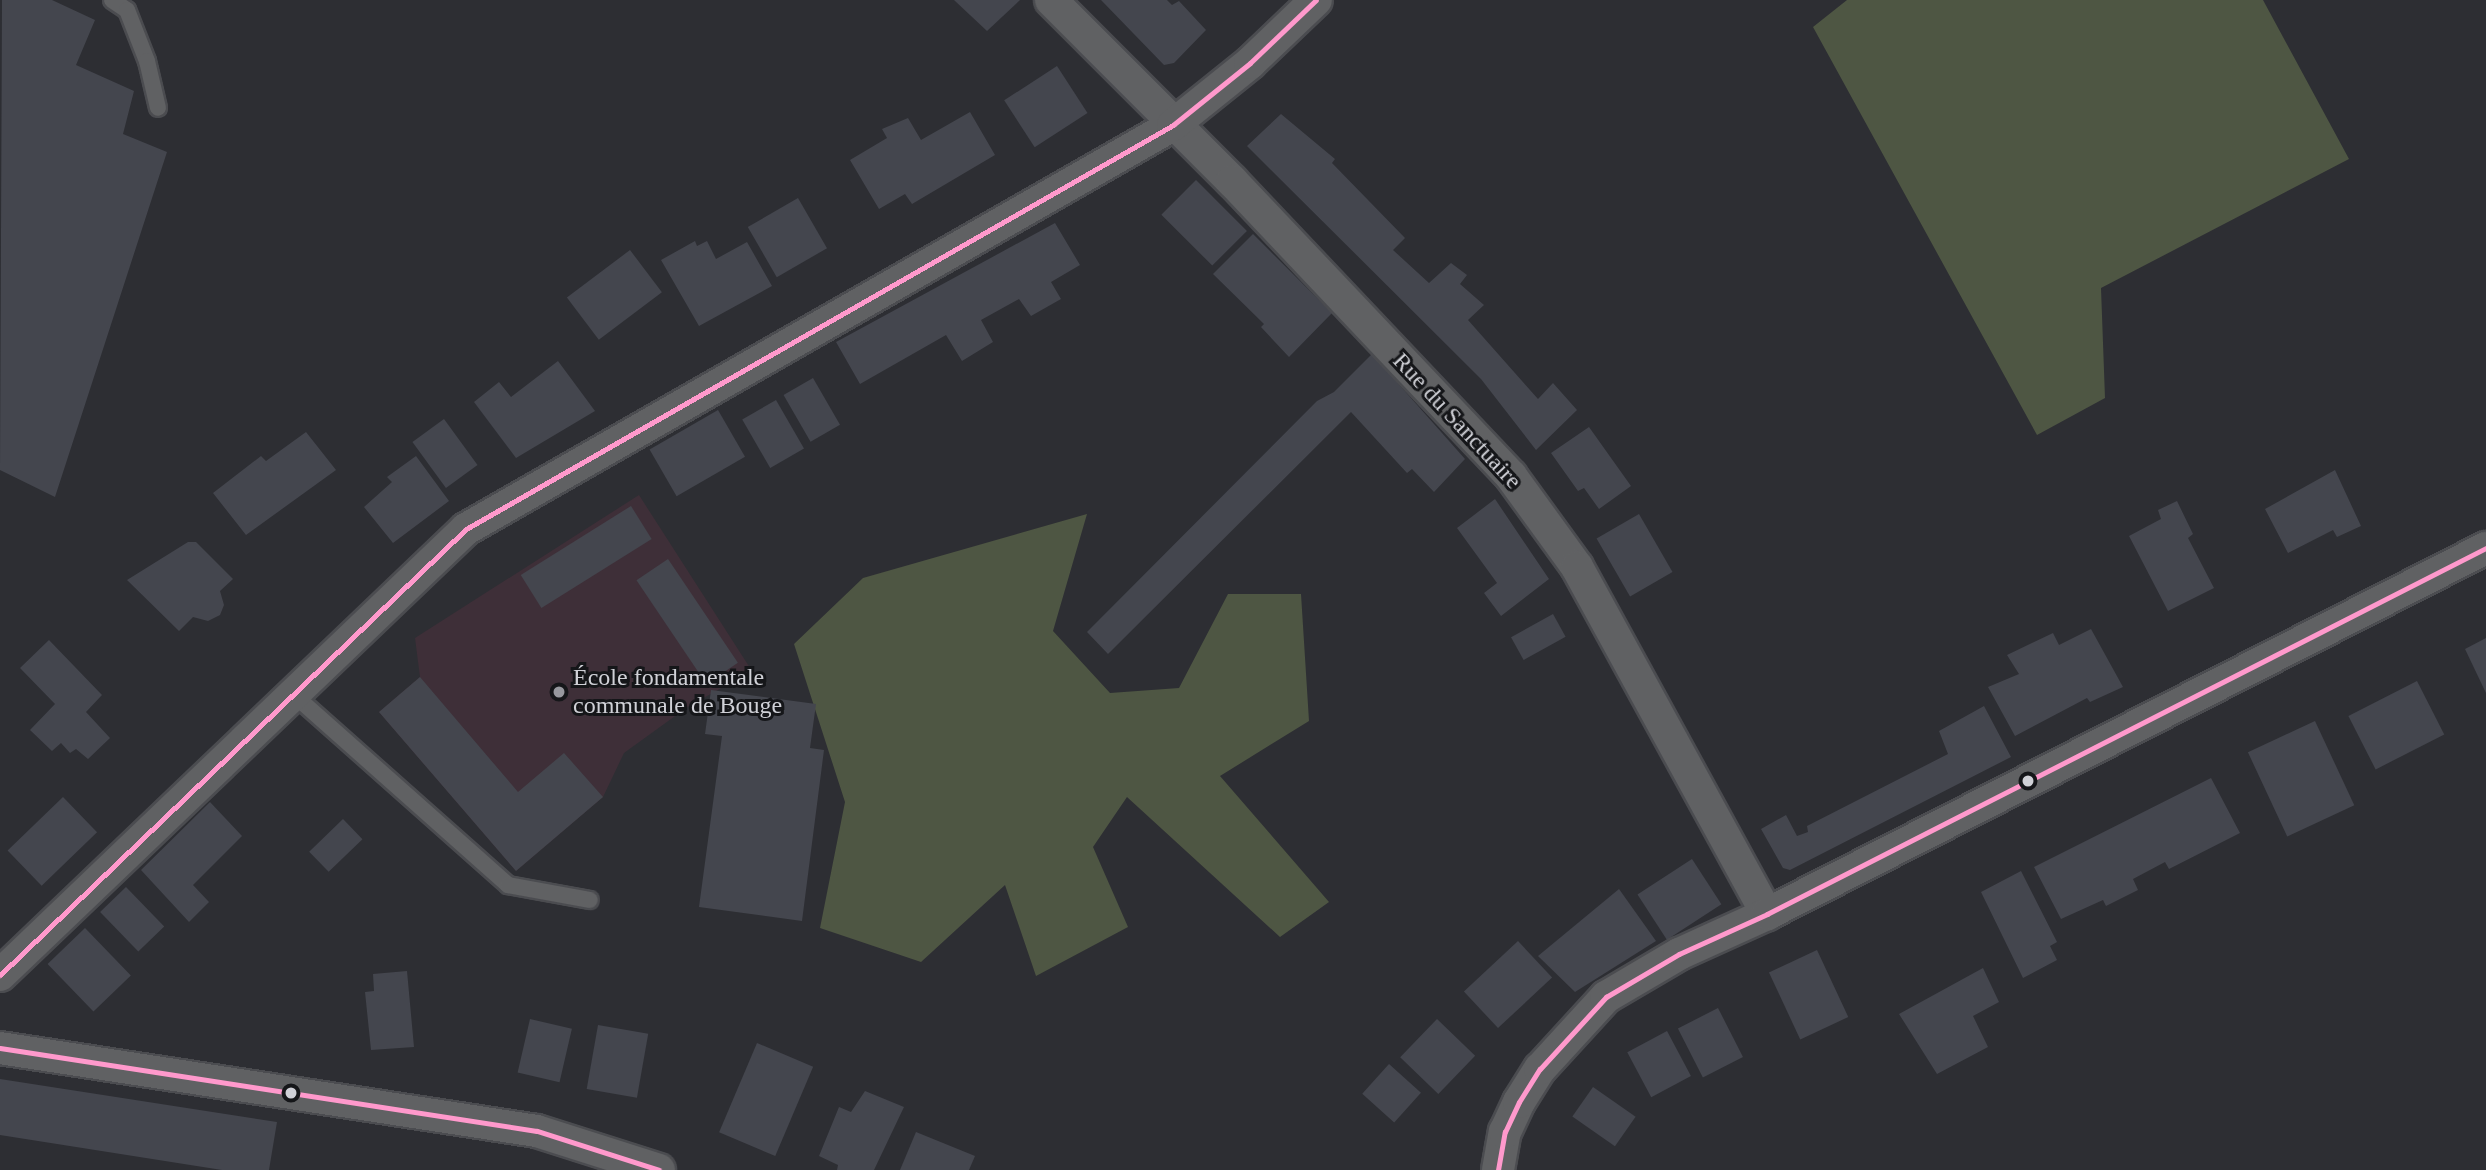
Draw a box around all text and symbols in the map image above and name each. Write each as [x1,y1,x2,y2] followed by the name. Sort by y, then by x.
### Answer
[1386,347,1528,495] street label: Rue du Sanctuaire
[573,664,782,720] place label: École fondamentale communale de Bouge
[551,684,567,700] marker: École fondamentale communale de Bouge
[2021,774,2035,788] unlabelled marker
[284,1086,298,1100] unlabelled marker

